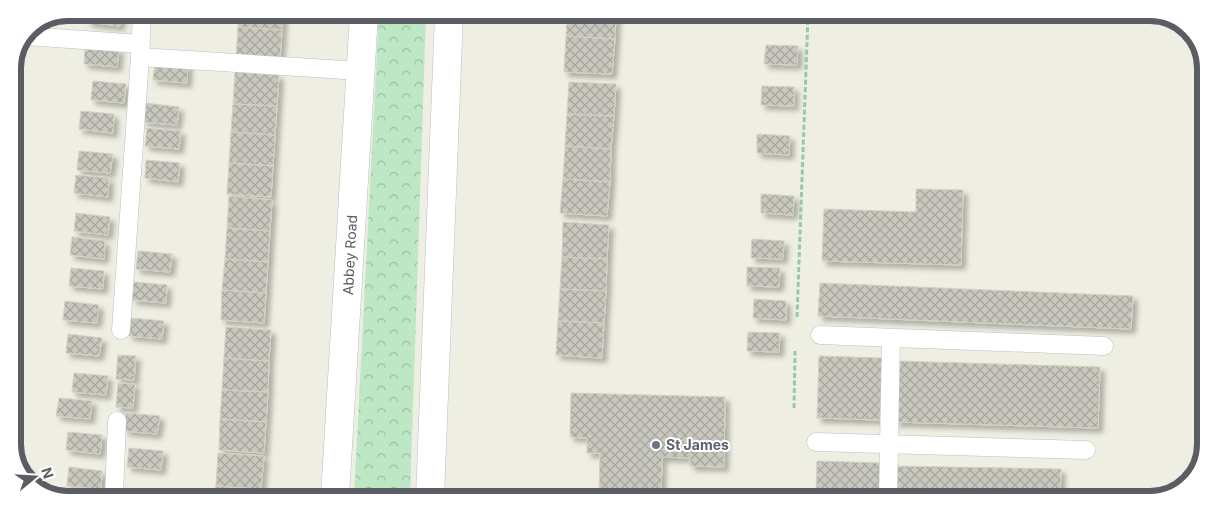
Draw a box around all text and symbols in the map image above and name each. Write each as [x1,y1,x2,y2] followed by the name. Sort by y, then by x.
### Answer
[339,214,360,296] street label: Abbey Road
[666,436,729,453] place label: St James
[650,439,662,451] marker: St James
[10,452,60,502] north arrow
[38,465,58,481] text: N

